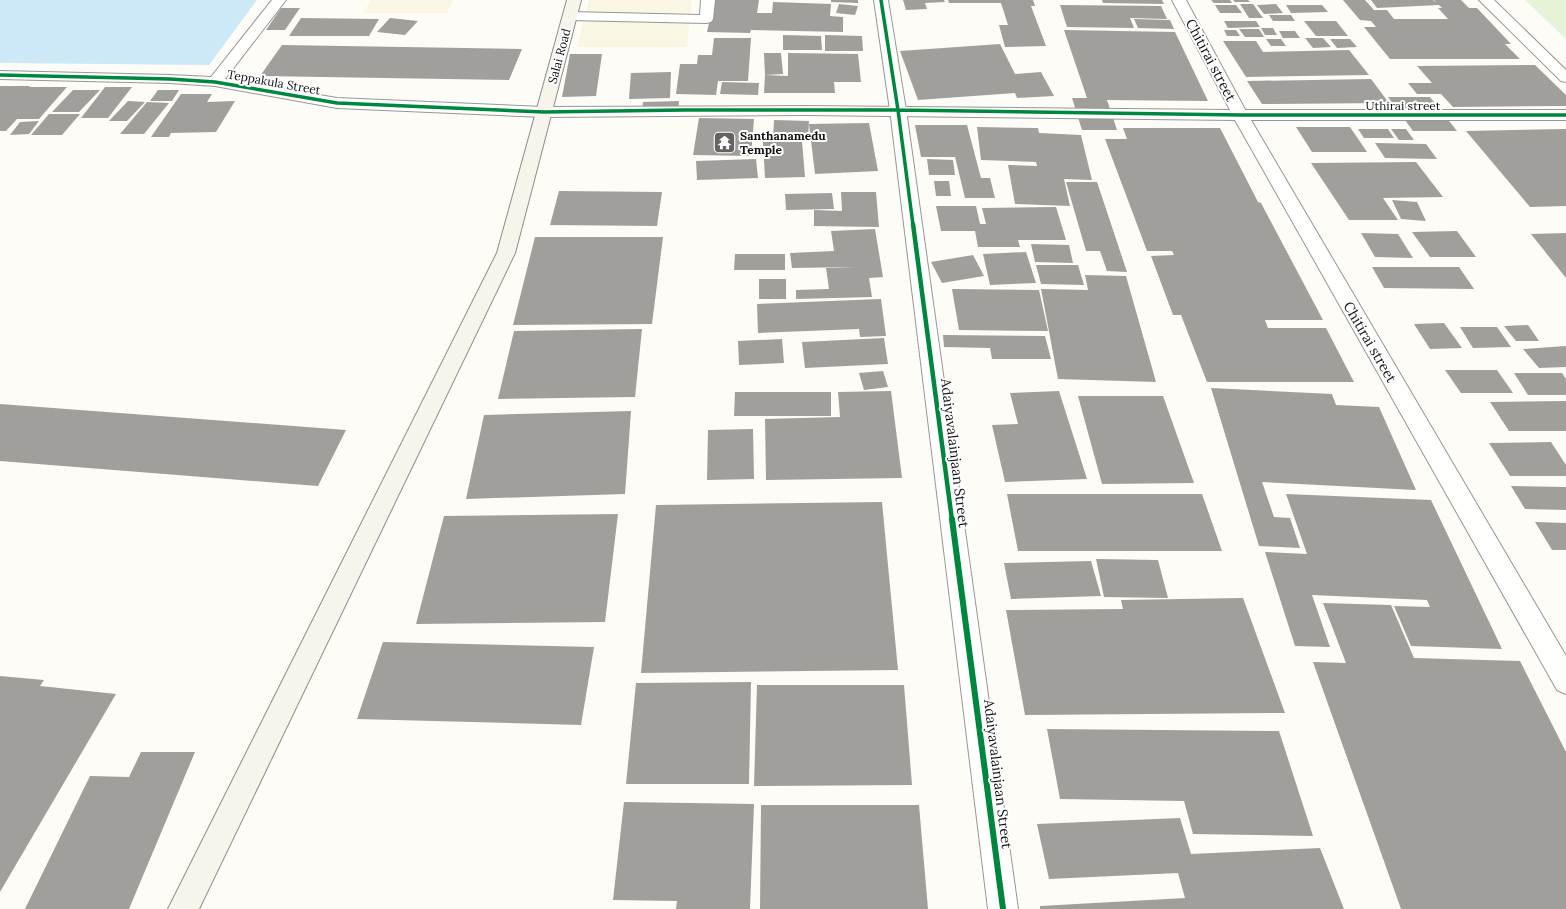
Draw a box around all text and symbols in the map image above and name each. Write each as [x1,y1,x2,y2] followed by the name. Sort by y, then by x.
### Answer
[1182,16,1241,105] street label: Chitirai street
[544,27,574,85] street label: Salai Road
[226,66,322,98] street label: Teppakula Street
[1366,98,1441,113] street label: Uthirai street
[740,128,826,157] place label: Santhanamedu Temple
[712,129,738,155] temple icon: Santhanamedu Temple
[1340,298,1401,386] street label: Chitirai street
[937,376,973,529] street label: Adaiyavalainjaan Street
[980,697,1016,850] street label: Adaiyavalainjaan Street

